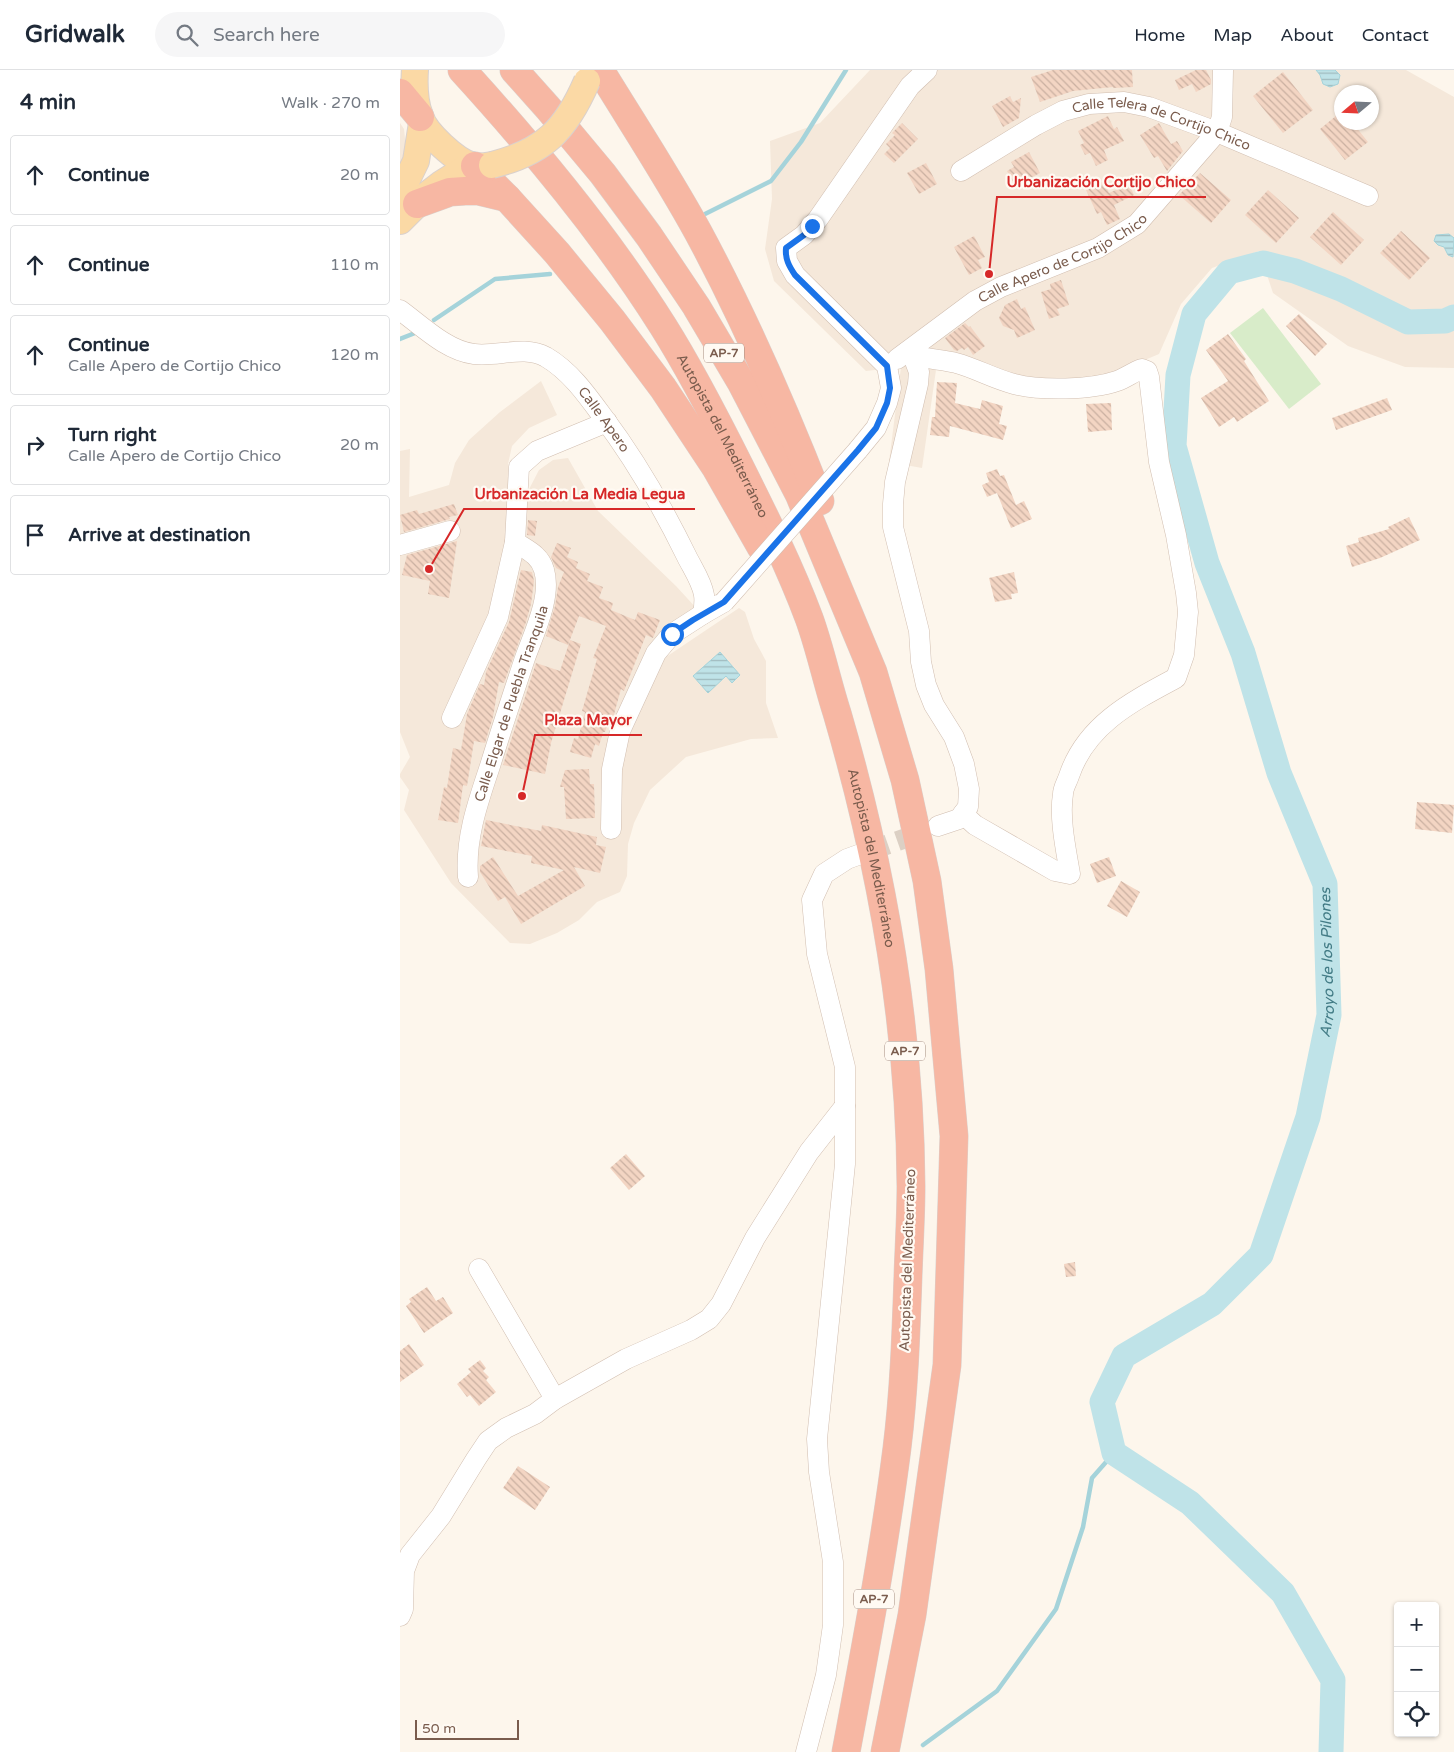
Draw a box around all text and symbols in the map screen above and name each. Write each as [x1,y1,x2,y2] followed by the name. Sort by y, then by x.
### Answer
[155,12,505,57] search box
[25,20,125,49] text: Gridwalk
[173,21,201,49] icon: search
[213,24,320,46] text: Search here
[1134,24,1185,46] text: Home
[1213,24,1252,46] text: Map
[1280,24,1334,46] text: About
[1362,24,1429,46] text: Contact
[1334,85,1379,130] north arrow
[20,90,76,115] text: 4 min
[281,93,380,113] text: Walk · 270 m
[1070,94,1253,154] street label: Calle Telera de Cortijo Chico
[21,161,49,189] icon: ahead
[68,164,150,186] text: Continue
[340,165,379,185] text: 20 m
[997,167,1206,197] callout: Urbanización Cortijo Chico
[1006,173,1196,192] text: Urbanización Cortijo Chico
[975,210,1151,307] street label: Calle Apero de Cortijo Chico
[801,215,824,238] route end
[21,251,49,279] icon: ahead
[68,254,150,276] text: Continue
[330,255,379,275] text: 110 m
[68,334,150,356] text: Continue
[21,341,49,369] icon: ahead
[704,344,744,362] road number: AP-7
[330,345,379,365] text: 120 m
[673,351,772,521] street label: Autopista del Mediterráneo
[68,356,281,376] text: Calle Apero de Cortijo Chico
[574,383,633,456] street label: Calle Apero
[68,424,156,446] text: Turn right
[21,431,49,459] icon: right
[340,435,379,455] text: 20 m
[68,446,281,466] text: Calle Apero de Cortijo Chico
[464,479,695,509] callout: Urbanización La Media Legua
[475,485,685,504] text: Urbanización La Media Legua
[21,521,49,549] icon: arrive
[68,524,251,546] text: Arrive at destination
[471,603,552,804] street label: Calle Elgar de Puebla Tranquila
[661,623,684,646] route start
[535,705,642,735] callout: Plaza Mayor
[544,711,632,730] text: Plaza Mayor
[844,767,898,949] street label: Autopista del Mediterráneo
[1316,886,1338,1039] water label: Arroyo de los Pilones
[885,1041,925,1060] road number: AP-7
[896,1168,919,1352] street label: Autopista del Mediterráneo
[854,1590,894,1608] road number: AP-7
[1394,1602,1439,1737] map controls
[1394,1602,1439,1647] button: +
[1394,1647,1439,1692] button: −
[1394,1692,1439,1737] button: locate
[415,1717,519,1740] scale bar
[422,1720,456,1737] text: 50 m

